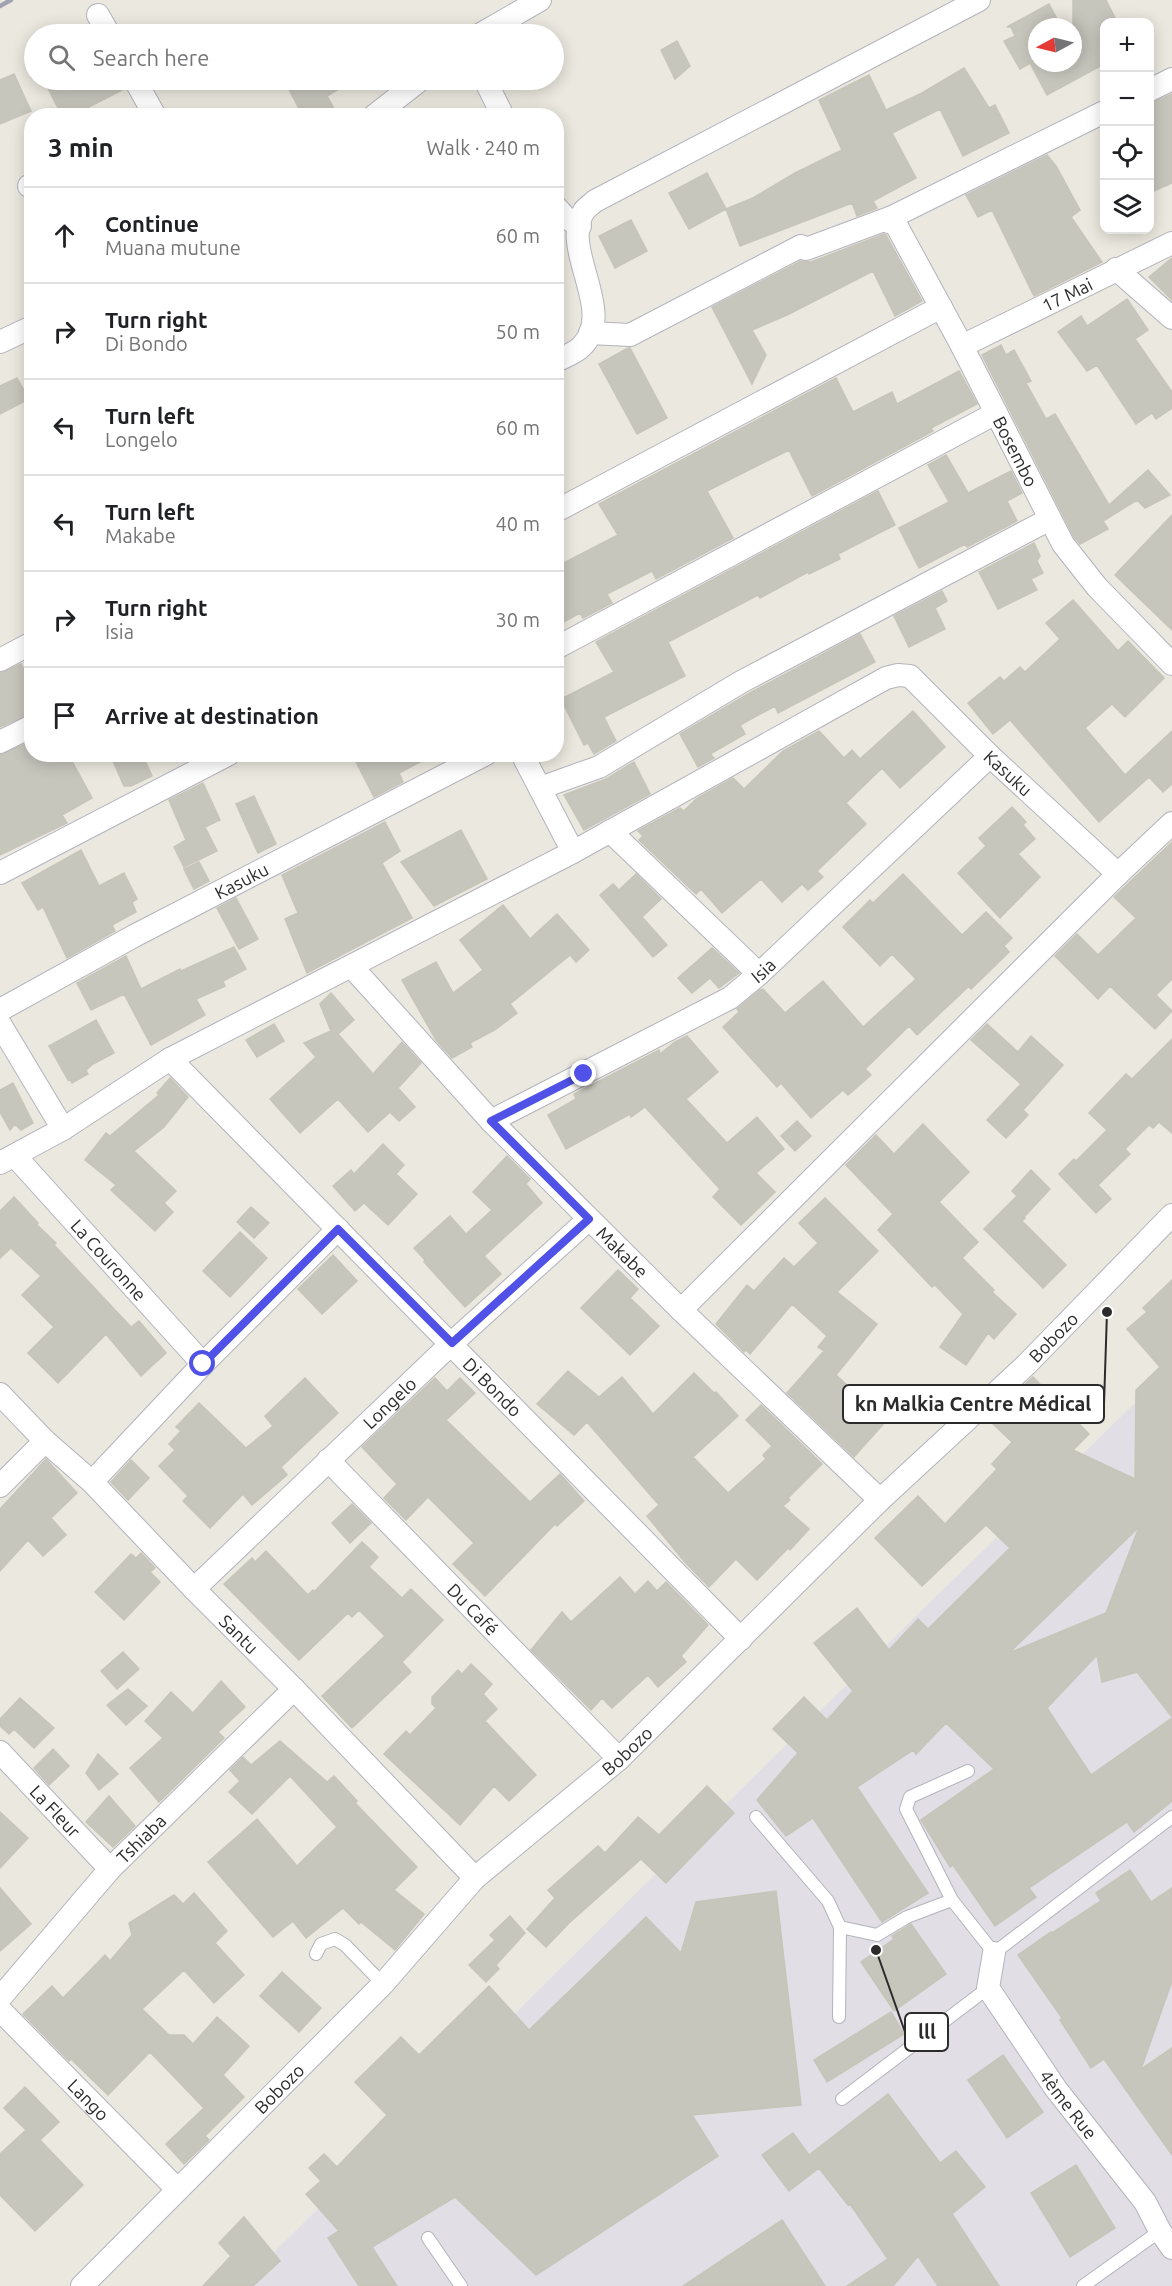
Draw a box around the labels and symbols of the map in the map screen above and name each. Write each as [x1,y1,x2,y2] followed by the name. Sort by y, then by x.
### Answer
[1028,18,1082,72] north arrow
[1039,274,1096,315] street label: 17 Mai
[989,413,1042,490] street label: Bosembo
[980,746,1036,800] street label: Kasuku
[211,858,272,903] street label: Kasuku
[747,954,779,986] street label: Isia
[570,1060,596,1086] route end
[67,1215,151,1305] street label: La Couronne
[593,1222,652,1281] street label: Makabe
[1025,1308,1082,1366] street label: Bobozo
[189,1350,215,1376] route start
[459,1353,526,1420] street label: Di Bondo
[359,1373,420,1433] street label: Longelo
[843,1385,1104,1423] callout: kn Malkia Centre Médical
[855,1392,1091,1415] text: kn Malkia Centre Médical
[444,1579,503,1639] street label: Du Café
[216,1611,263,1658] street label: Santu
[598,1722,656,1779] street label: Bobozo
[26,1781,85,1841] street label: La Fleur
[112,1810,170,1867] street label: Tshiaba
[905,2013,948,2051] callout: lll
[918,2020,936,2043] text: lll
[250,2060,308,2117] street label: Bobozo
[1036,2066,1101,2143] street label: 4ème Rue
[64,2075,113,2124] street label: Lango

